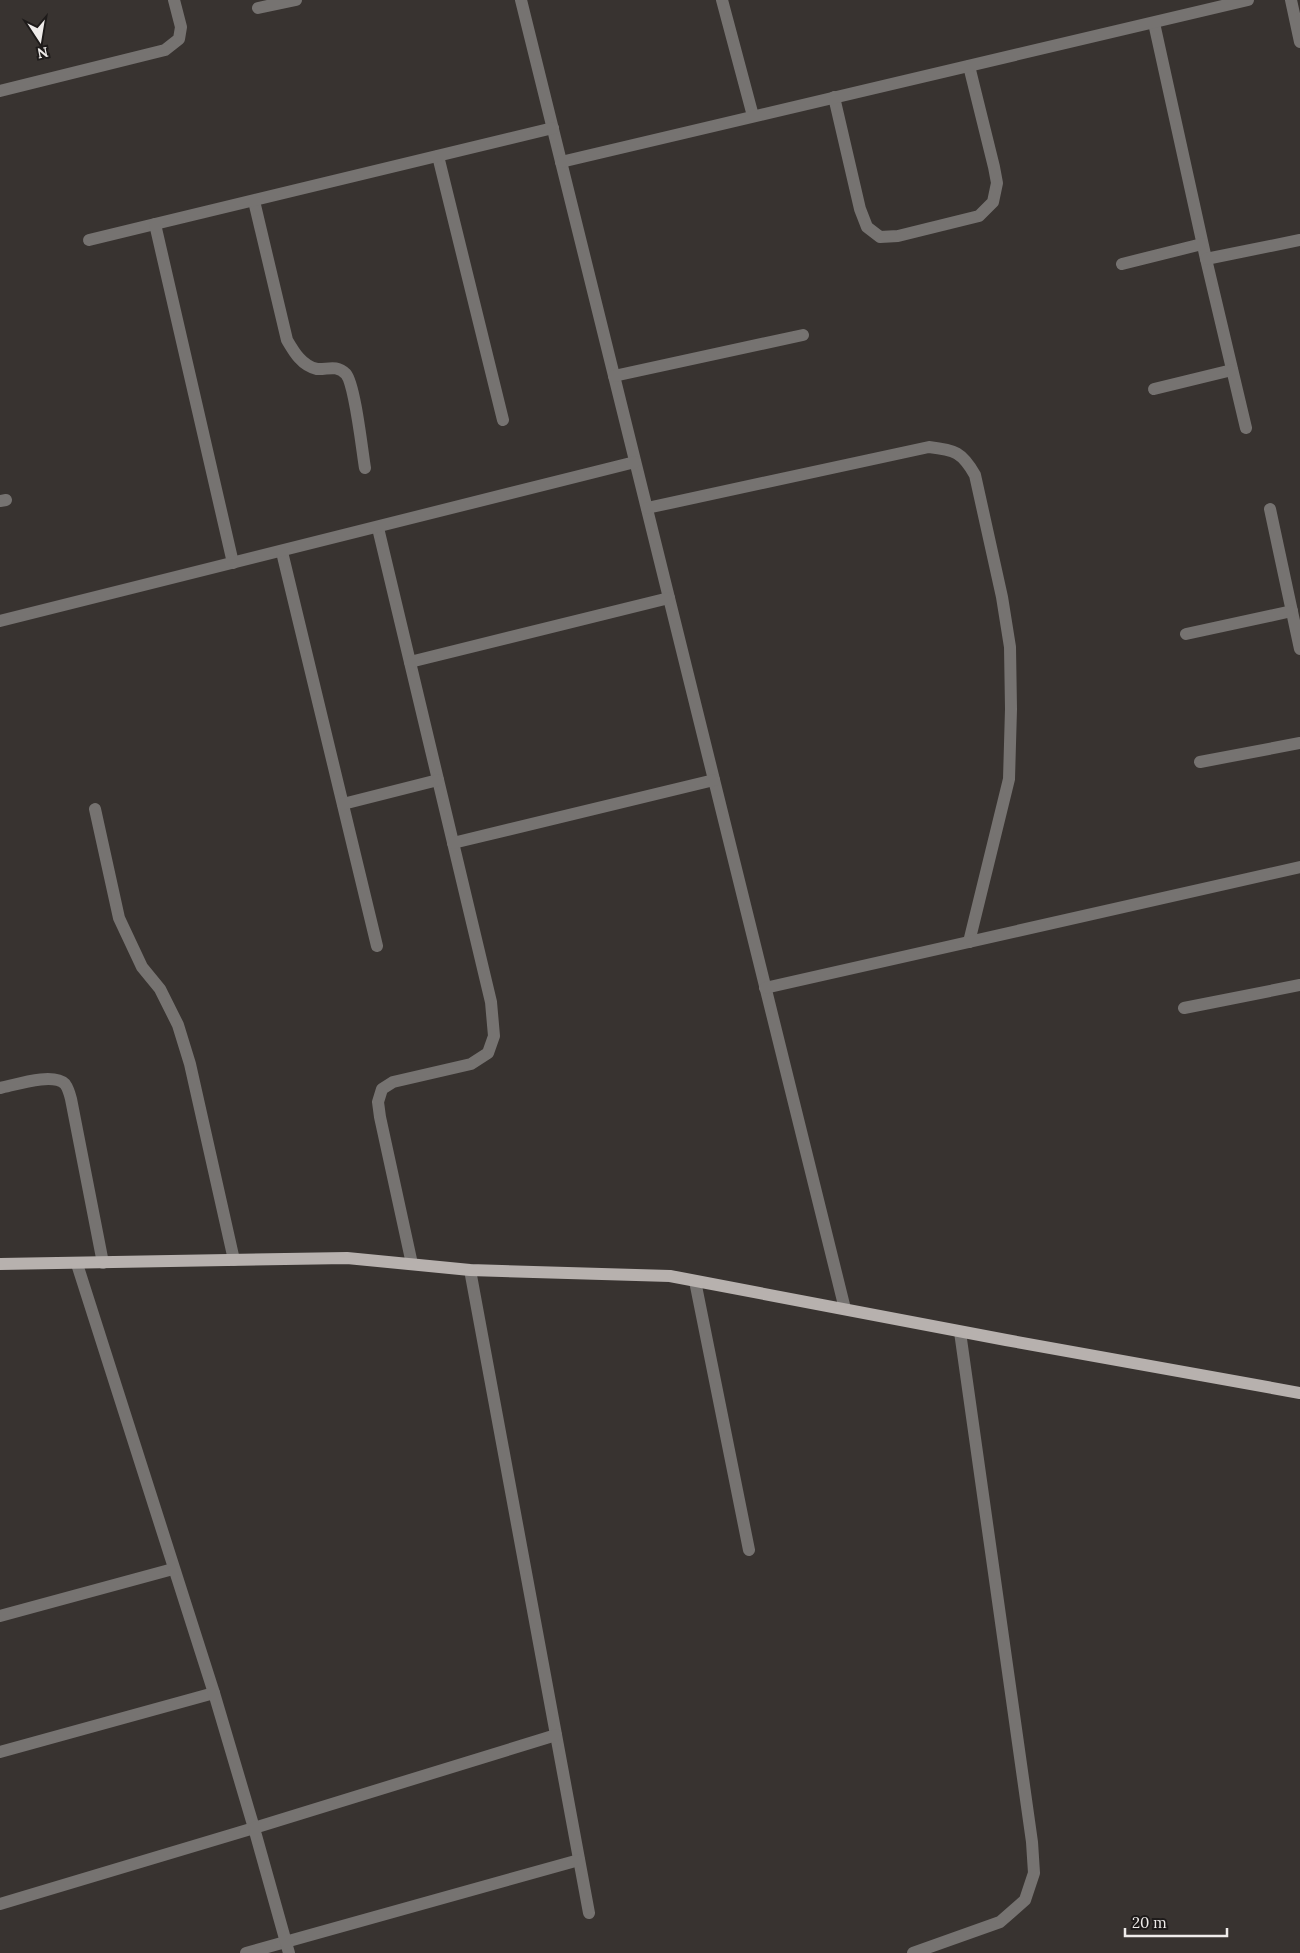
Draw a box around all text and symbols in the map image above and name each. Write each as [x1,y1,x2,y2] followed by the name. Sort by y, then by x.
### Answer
[15,15,65,65] north arrow
[35,43,50,63] text: N
[1125,1906,1228,1938] scale bar
[1132,1913,1167,1932] text: 20 m

